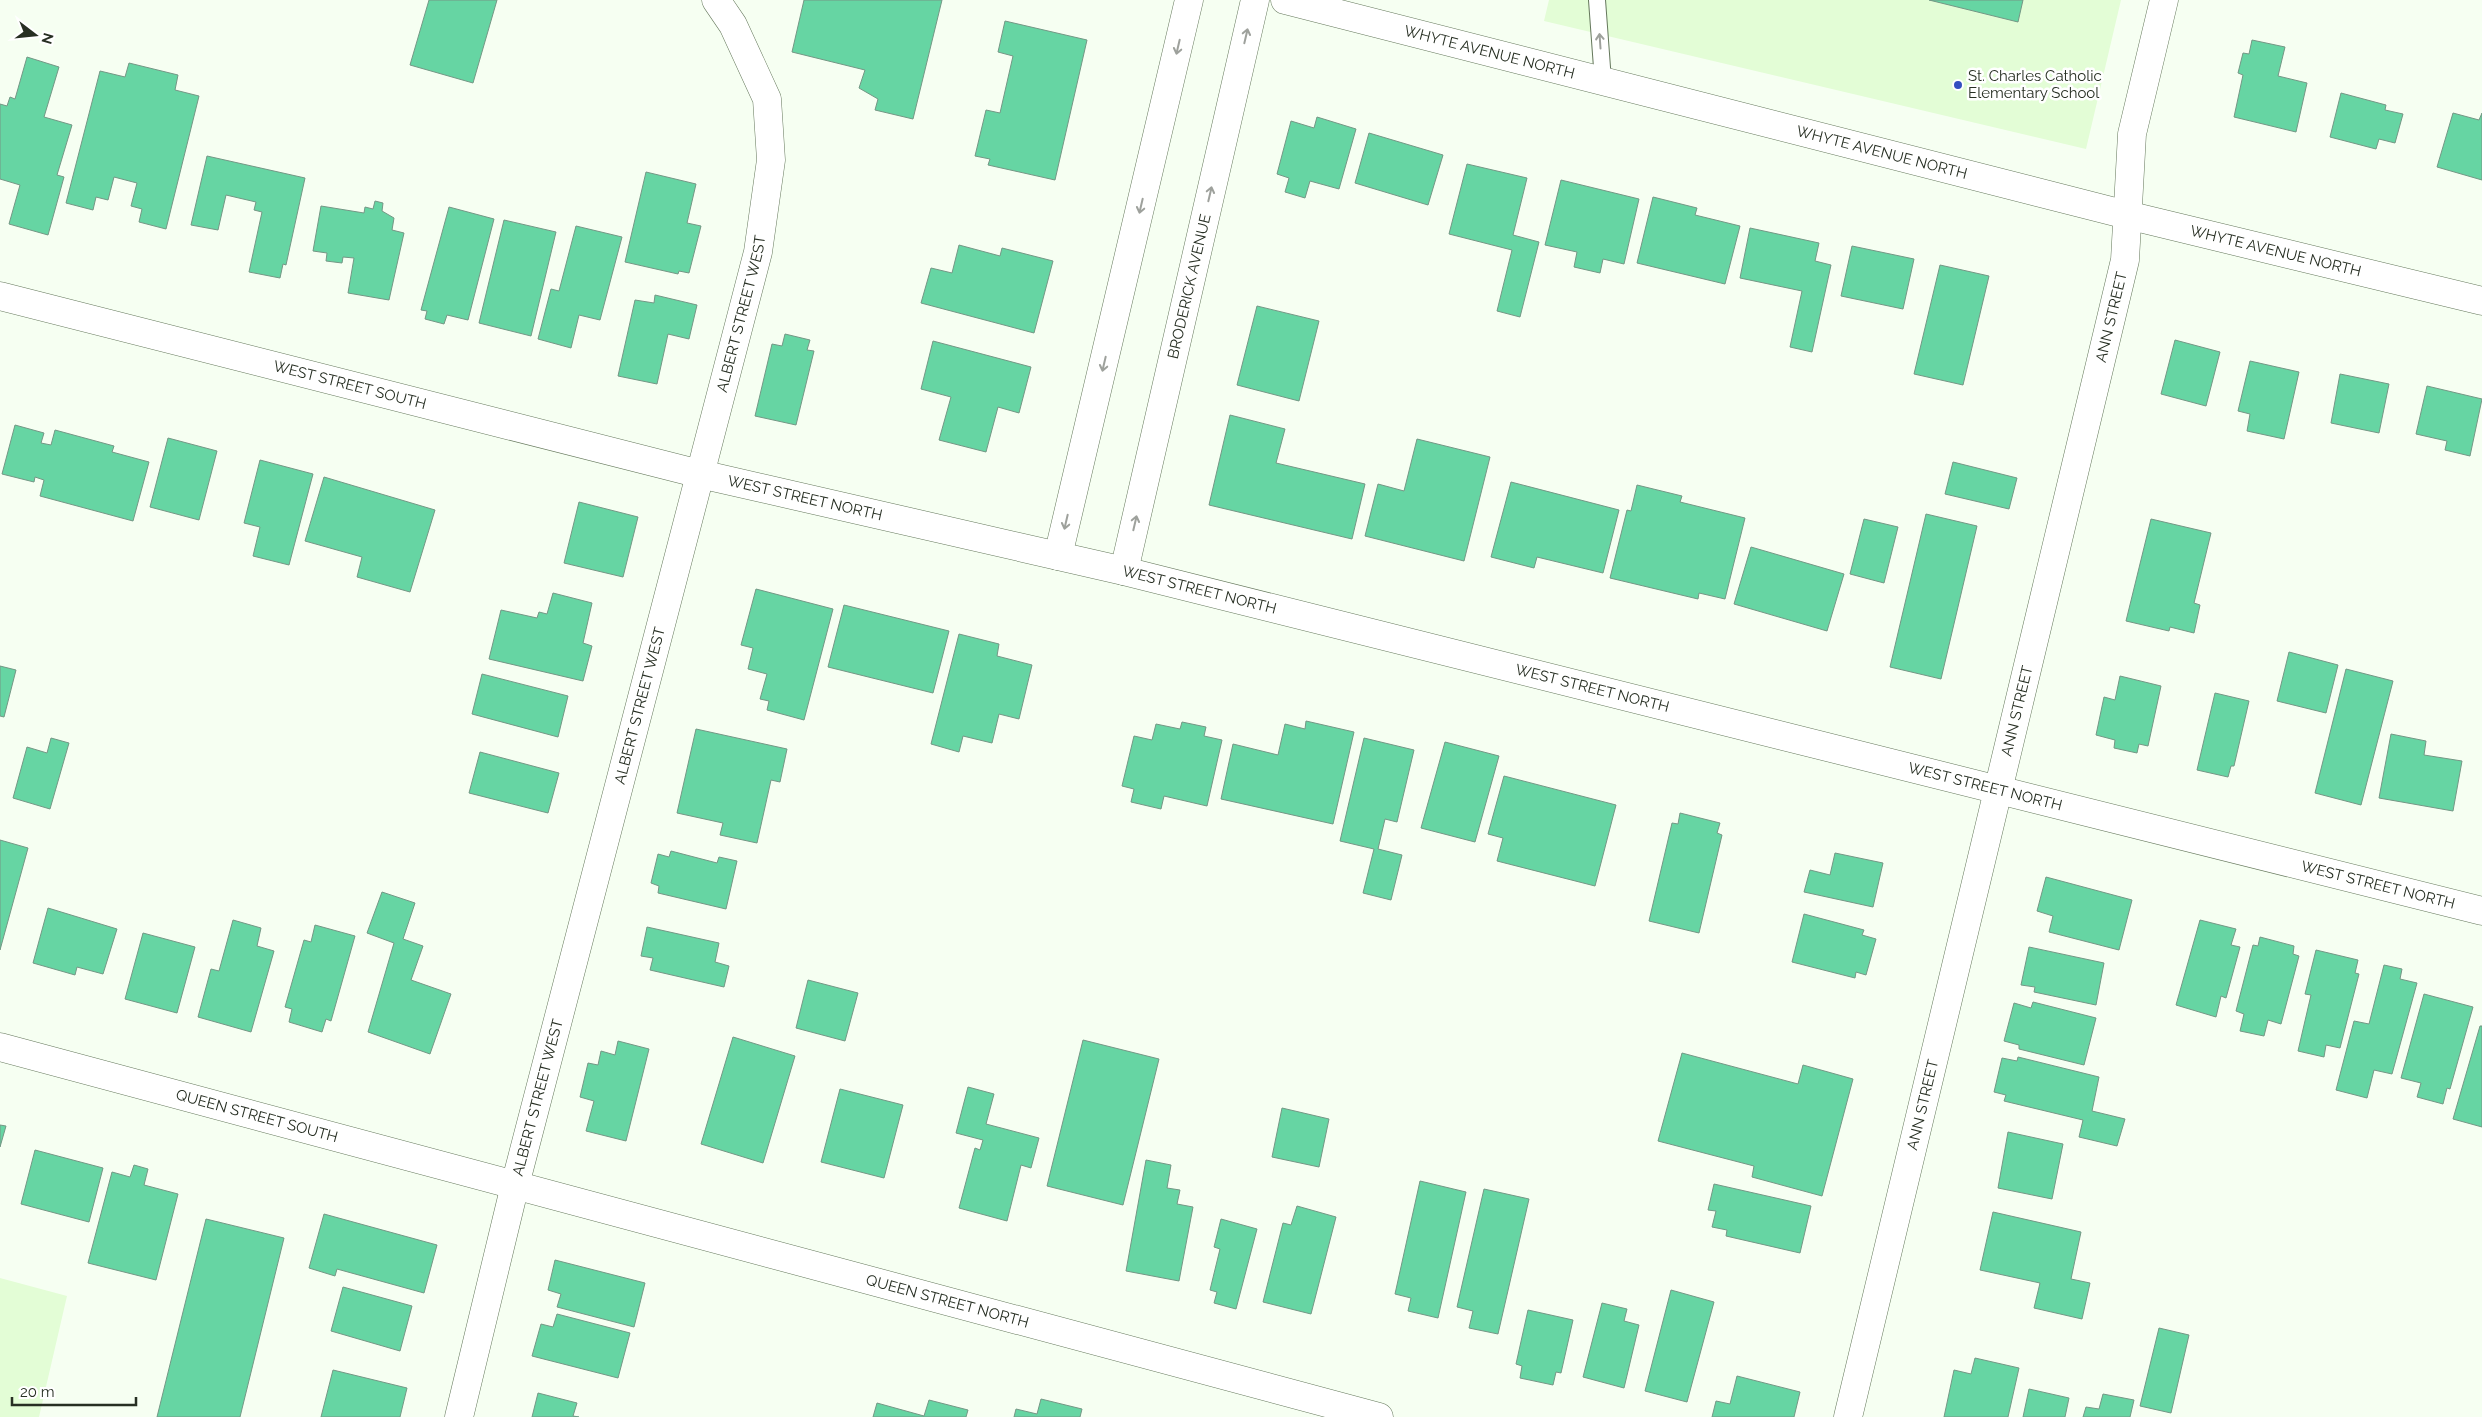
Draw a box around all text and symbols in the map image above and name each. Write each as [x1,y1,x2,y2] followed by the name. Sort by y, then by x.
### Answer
[10,10,60,60] north arrow
[1402,22,1577,83] street label: WHYTE AVENUE NORTH
[1242,28,1251,44] one-way arrow
[38,31,57,46] text: N
[1596,33,1605,49] one-way arrow
[1173,39,1182,55] one-way arrow
[1968,67,2102,102] place label: St. Charles Catholic Elementary School
[1952,79,1964,91] marker: St. Charles Catholic Elementary School
[1795,122,1969,183] street label: WHYTE AVENUE NORTH
[1206,187,1215,203] one-way arrow
[1136,197,1145,213] one-way arrow
[1164,212,1215,361] street label: BRODERICK AVENUE
[2188,222,2363,280] street label: WHYTE AVENUE NORTH
[713,234,769,394] street label: ALBERT STREET WEST
[2092,270,2131,364] street label: ANN STREET
[1099,355,1108,371] one-way arrow
[271,357,428,413] street label: WEST STREET SOUTH
[726,472,884,524] street label: WEST STREET NORTH
[1061,514,1070,530] one-way arrow
[1131,516,1140,532] one-way arrow
[1121,562,1278,618] street label: WEST STREET NORTH
[611,625,669,786] street label: ALBERT STREET WEST
[1513,660,1671,716] street label: WEST STREET NORTH
[1997,664,2037,758] street label: ANN STREET
[1906,759,2064,815] street label: WEST STREET NORTH
[2299,857,2457,913] street label: WEST STREET NORTH
[509,1017,567,1178] street label: ALBERT STREET WEST
[1903,1058,1942,1152] street label: ANN STREET
[174,1086,340,1146] street label: QUEEN STREET SOUTH
[864,1271,1031,1332] street label: QUEEN STREET NORTH
[12,1374,136,1406] scale bar
[20,1383,55,1401] text: 20 m

